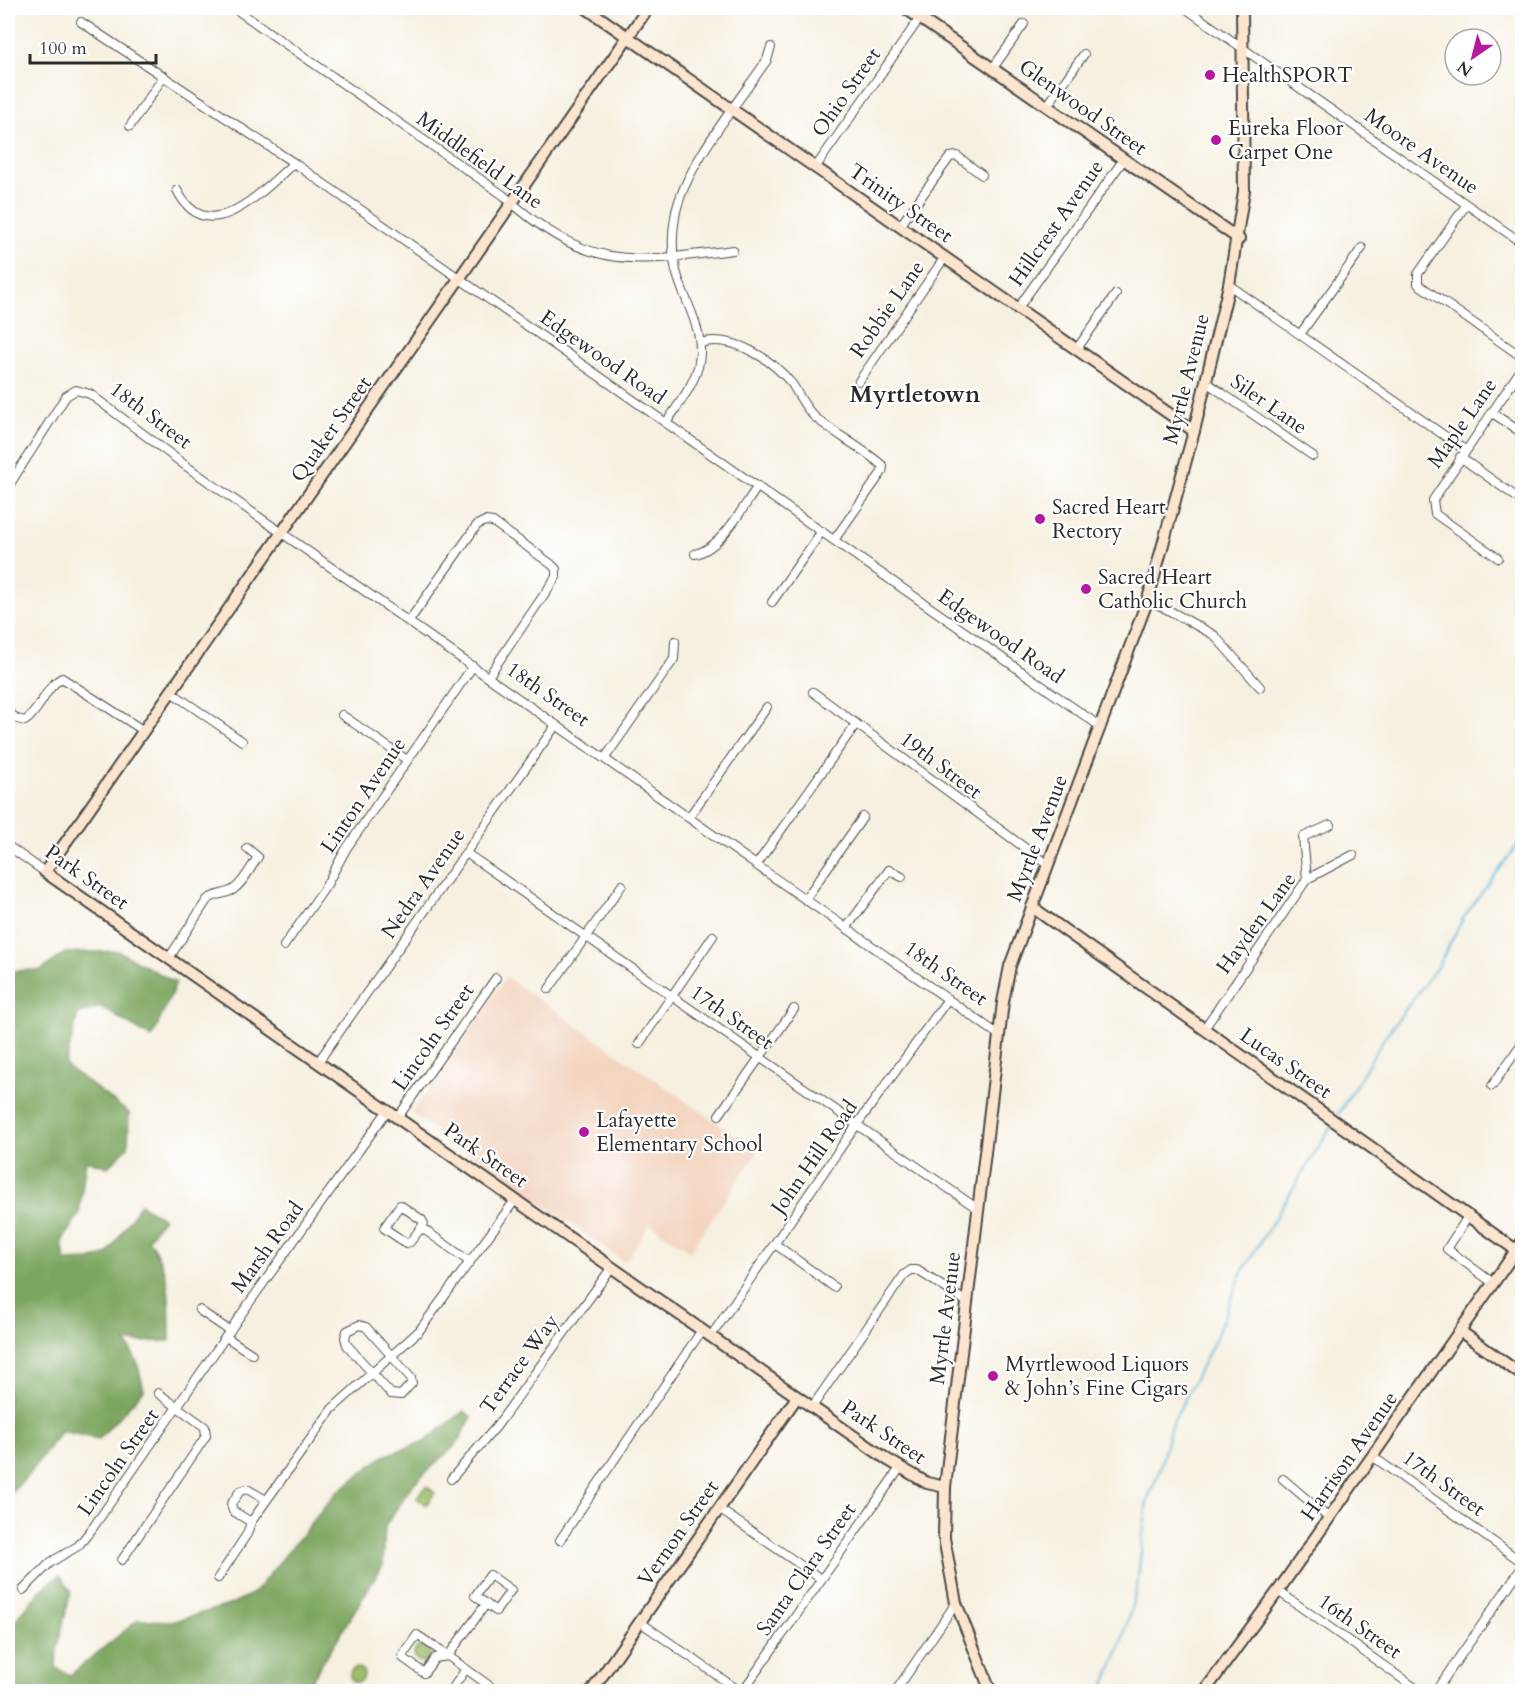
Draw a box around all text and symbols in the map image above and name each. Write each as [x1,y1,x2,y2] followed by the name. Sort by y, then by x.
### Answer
[30,27,156,65] scale bar
[1443,27,1503,87] north arrow
[39,36,87,61] text: 100 m
[805,41,888,143] street label: Ohio Street
[1013,52,1153,163] street label: Glenwood Street
[1453,55,1477,81] text: N
[1222,61,1353,90] place label: HealthSPORT
[1203,68,1217,82] marker: HealthSPORT
[1359,101,1485,202] street label: Moore Avenue
[411,105,549,216] street label: Middlefield Lane
[1228,114,1344,167] place label: Eureka Floor Carpet One
[1209,133,1223,147] marker: Eureka Floor Carpet One
[1002,154,1111,292] street label: Hillcrest Avenue
[843,157,959,250] street label: Trinity Street
[843,255,932,364] street label: Robbie Lane
[534,303,672,412] street label: Edgewood Road
[1156,311,1217,448] street label: Myrtle Avenue
[1224,367,1313,441] street label: Siler Lane
[284,370,379,488] street label: Quaker Street
[1421,372,1504,474] street label: Maple Lane
[104,375,198,456] street label: 18th Street
[850,378,981,411] district label: Myrtletown
[1052,493,1166,546] place label: Sacred Heart Rectory
[1033,512,1047,526] marker: Sacred Heart Rectory
[1098,563,1247,616] place label: Sacred Heart Catholic Church
[932,582,1070,691] street label: Edgewood Road
[1079,582,1093,596] marker: Sacred Heart Catholic Church
[500,655,596,734] street label: 18th Street
[894,725,988,806] street label: 19th Street
[314,732,413,859] street label: Linton Avenue
[1000,771,1075,906] street label: Myrtle Avenue
[375,822,472,944] street label: Nedra Avenue
[39,838,135,917] street label: Park Street
[1210,867,1303,980] street label: Hayden Lane
[898,934,994,1013] street label: 18th Street
[386,978,481,1097] street label: Lincoln Street
[684,978,780,1057] street label: 17th Street
[1234,1021,1338,1106] street label: Lucas Street
[763,1094,865,1223] street label: John Hill Road
[596,1106,763,1159] place label: Lafayette Elementary School
[438,1116,534,1195] street label: Park Street
[577,1125,591,1139] marker: Lafayette Elementary School
[224,1196,311,1299] street label: Marsh Road
[923,1250,968,1386] street label: Myrtle Avenue
[473,1308,566,1420] street label: Terrace Way
[1005,1350,1189,1403] place label: Myrtlewood Liquors & John’s Fine Cigars
[986,1369,1000,1383] marker: Myrtlewood Liquors & John’s Fine Cigars
[1294,1386,1405,1527] street label: Harrison Avenue
[836,1393,932,1472] street label: Park Street
[71,1403,166,1522] street label: Lincoln Street
[1396,1444,1491,1524] street label: 17th Street
[631,1474,726,1592] street label: Vernon Street
[750,1497,863,1642] street label: Santa Clara Street
[1312,1587,1408,1666] street label: 16th Street

